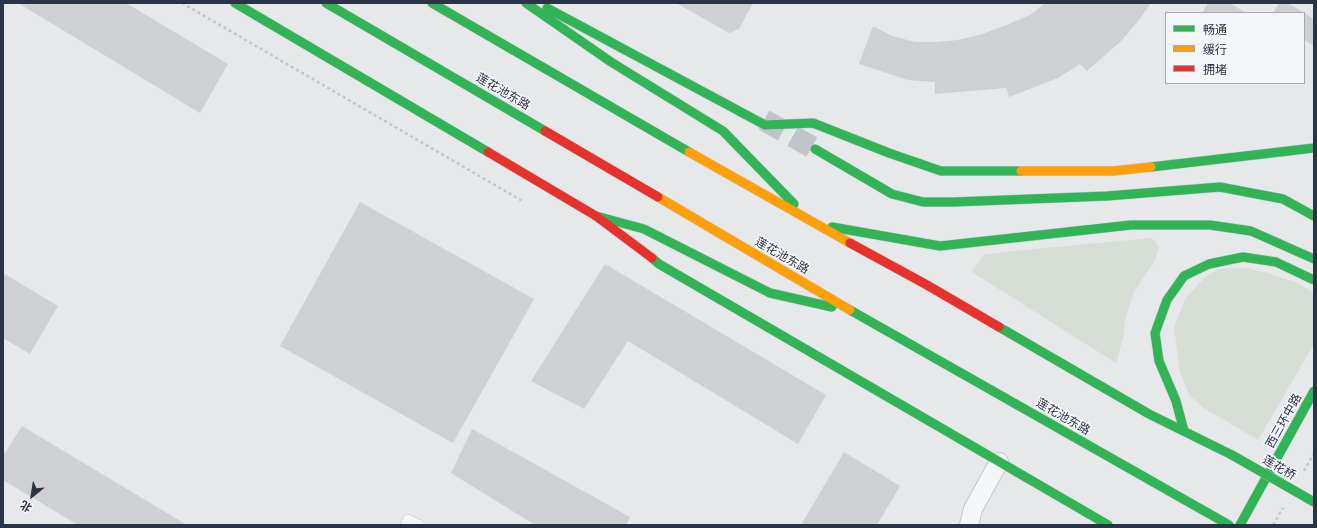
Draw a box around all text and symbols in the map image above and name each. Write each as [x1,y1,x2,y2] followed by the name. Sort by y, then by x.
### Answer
[1165,12,1305,84] legend
[1203,22,1227,37] text: 畅通
[1203,42,1227,57] text: 缓行
[1203,62,1227,77] text: 拥堵
[473,71,533,113] street label: 莲花池东路
[752,235,812,277] street label: 莲花池东路
[1263,391,1305,451] street label: 西三环中路
[1033,396,1093,438] street label: 莲花池东路
[1260,453,1298,483] street label: 莲花桥
[12,476,52,516] north arrow
[18,498,34,515] text: 北

